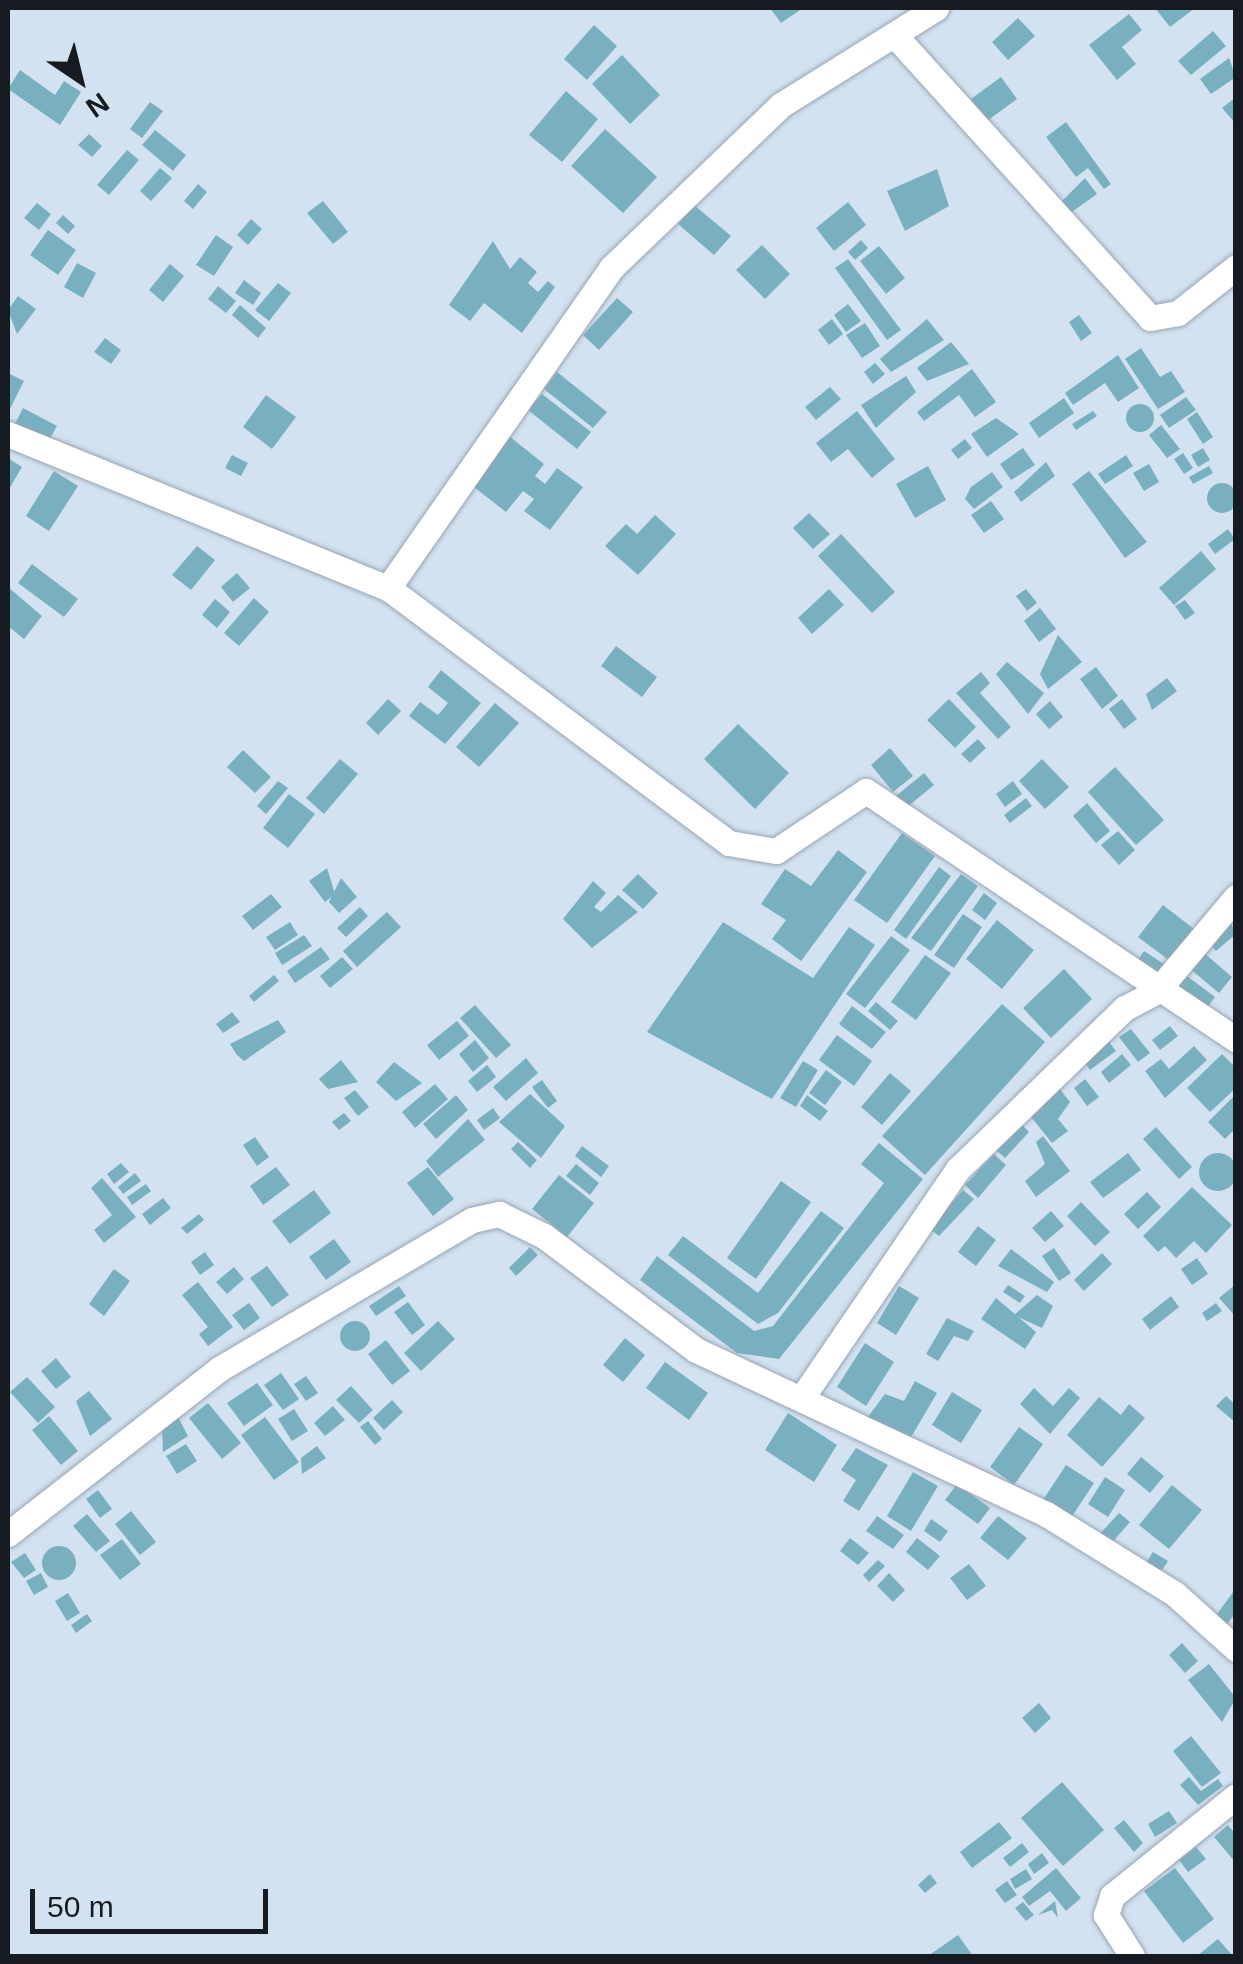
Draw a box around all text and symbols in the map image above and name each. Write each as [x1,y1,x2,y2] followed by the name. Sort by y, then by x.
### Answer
[30,30,130,130] north arrow
[80,86,115,123] text: N
[35,1869,272,1931] scale bar
[47,1890,114,1923] text: 50 m

